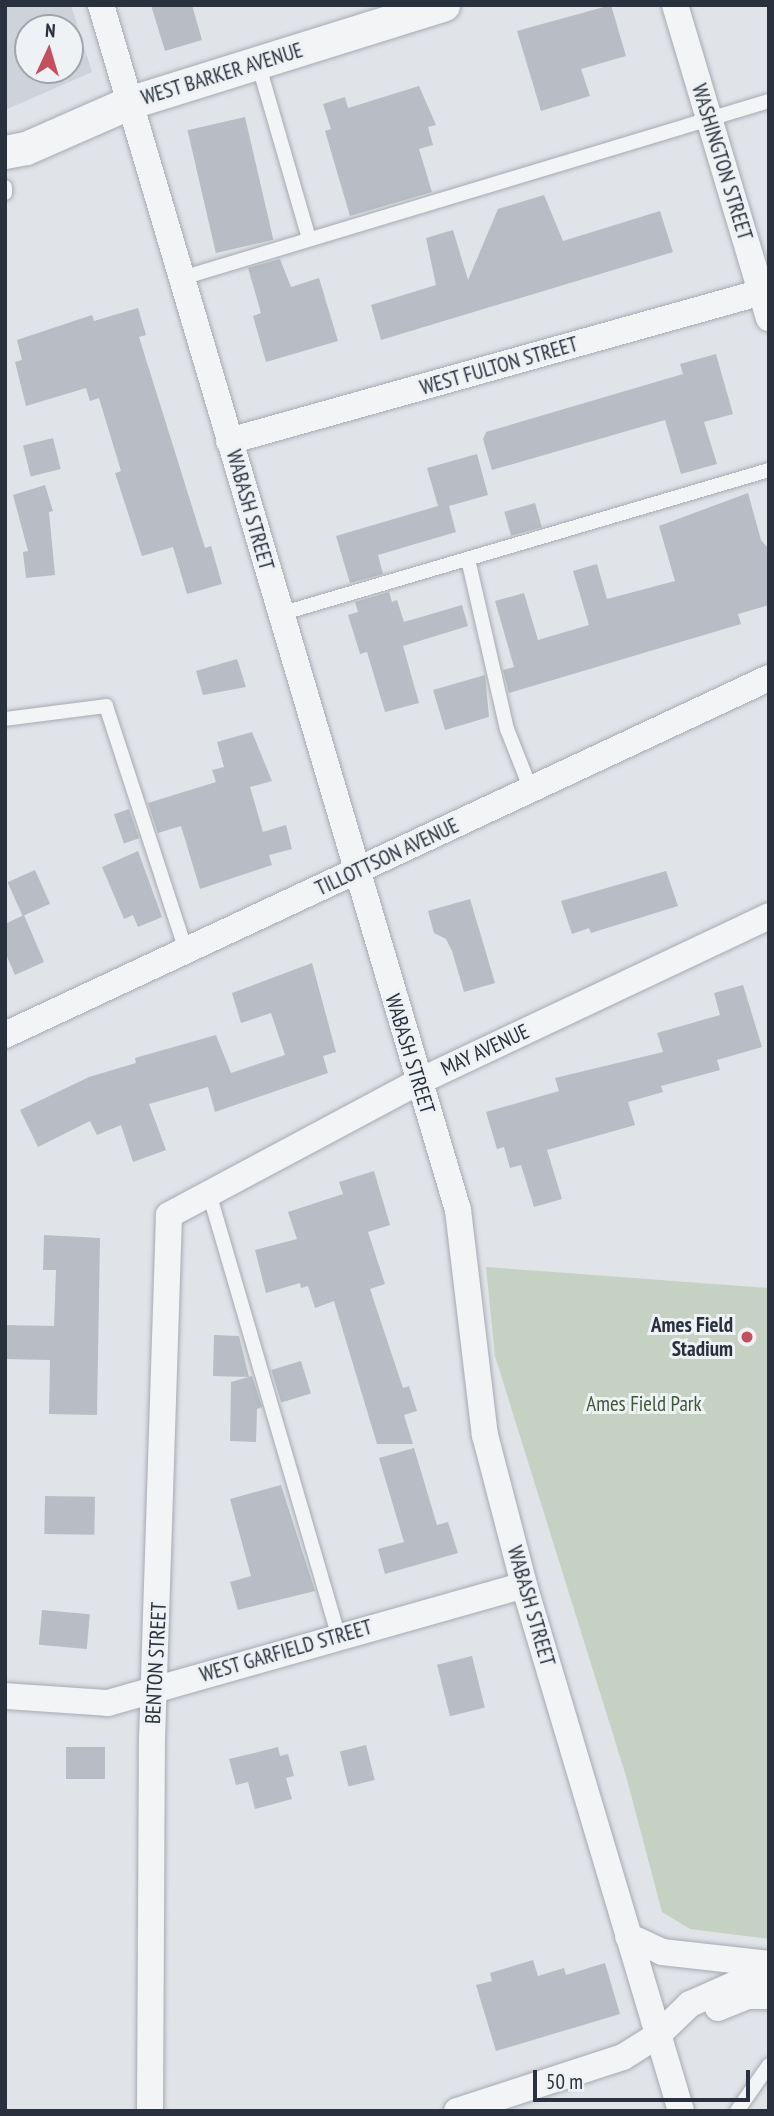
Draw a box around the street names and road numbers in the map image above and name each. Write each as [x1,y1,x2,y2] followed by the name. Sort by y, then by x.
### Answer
[138,37,306,111] street label: WEST BARKER AVENUE
[686,81,758,243] street label: WASHINGTON STREET
[417,331,581,401] street label: WEST FULTON STREET
[221,447,279,573] street label: WABASH STREET
[311,813,463,901] street label: TILLOTTSON AVENUE
[380,991,440,1117] street label: WABASH STREET
[437,1018,533,1082] street label: MAY AVENUE
[502,1543,560,1669] street label: WABASH STREET
[140,1601,172,1725] street label: BENTON STREET
[197,1614,375,1688] street label: WEST GARFIELD STREET

